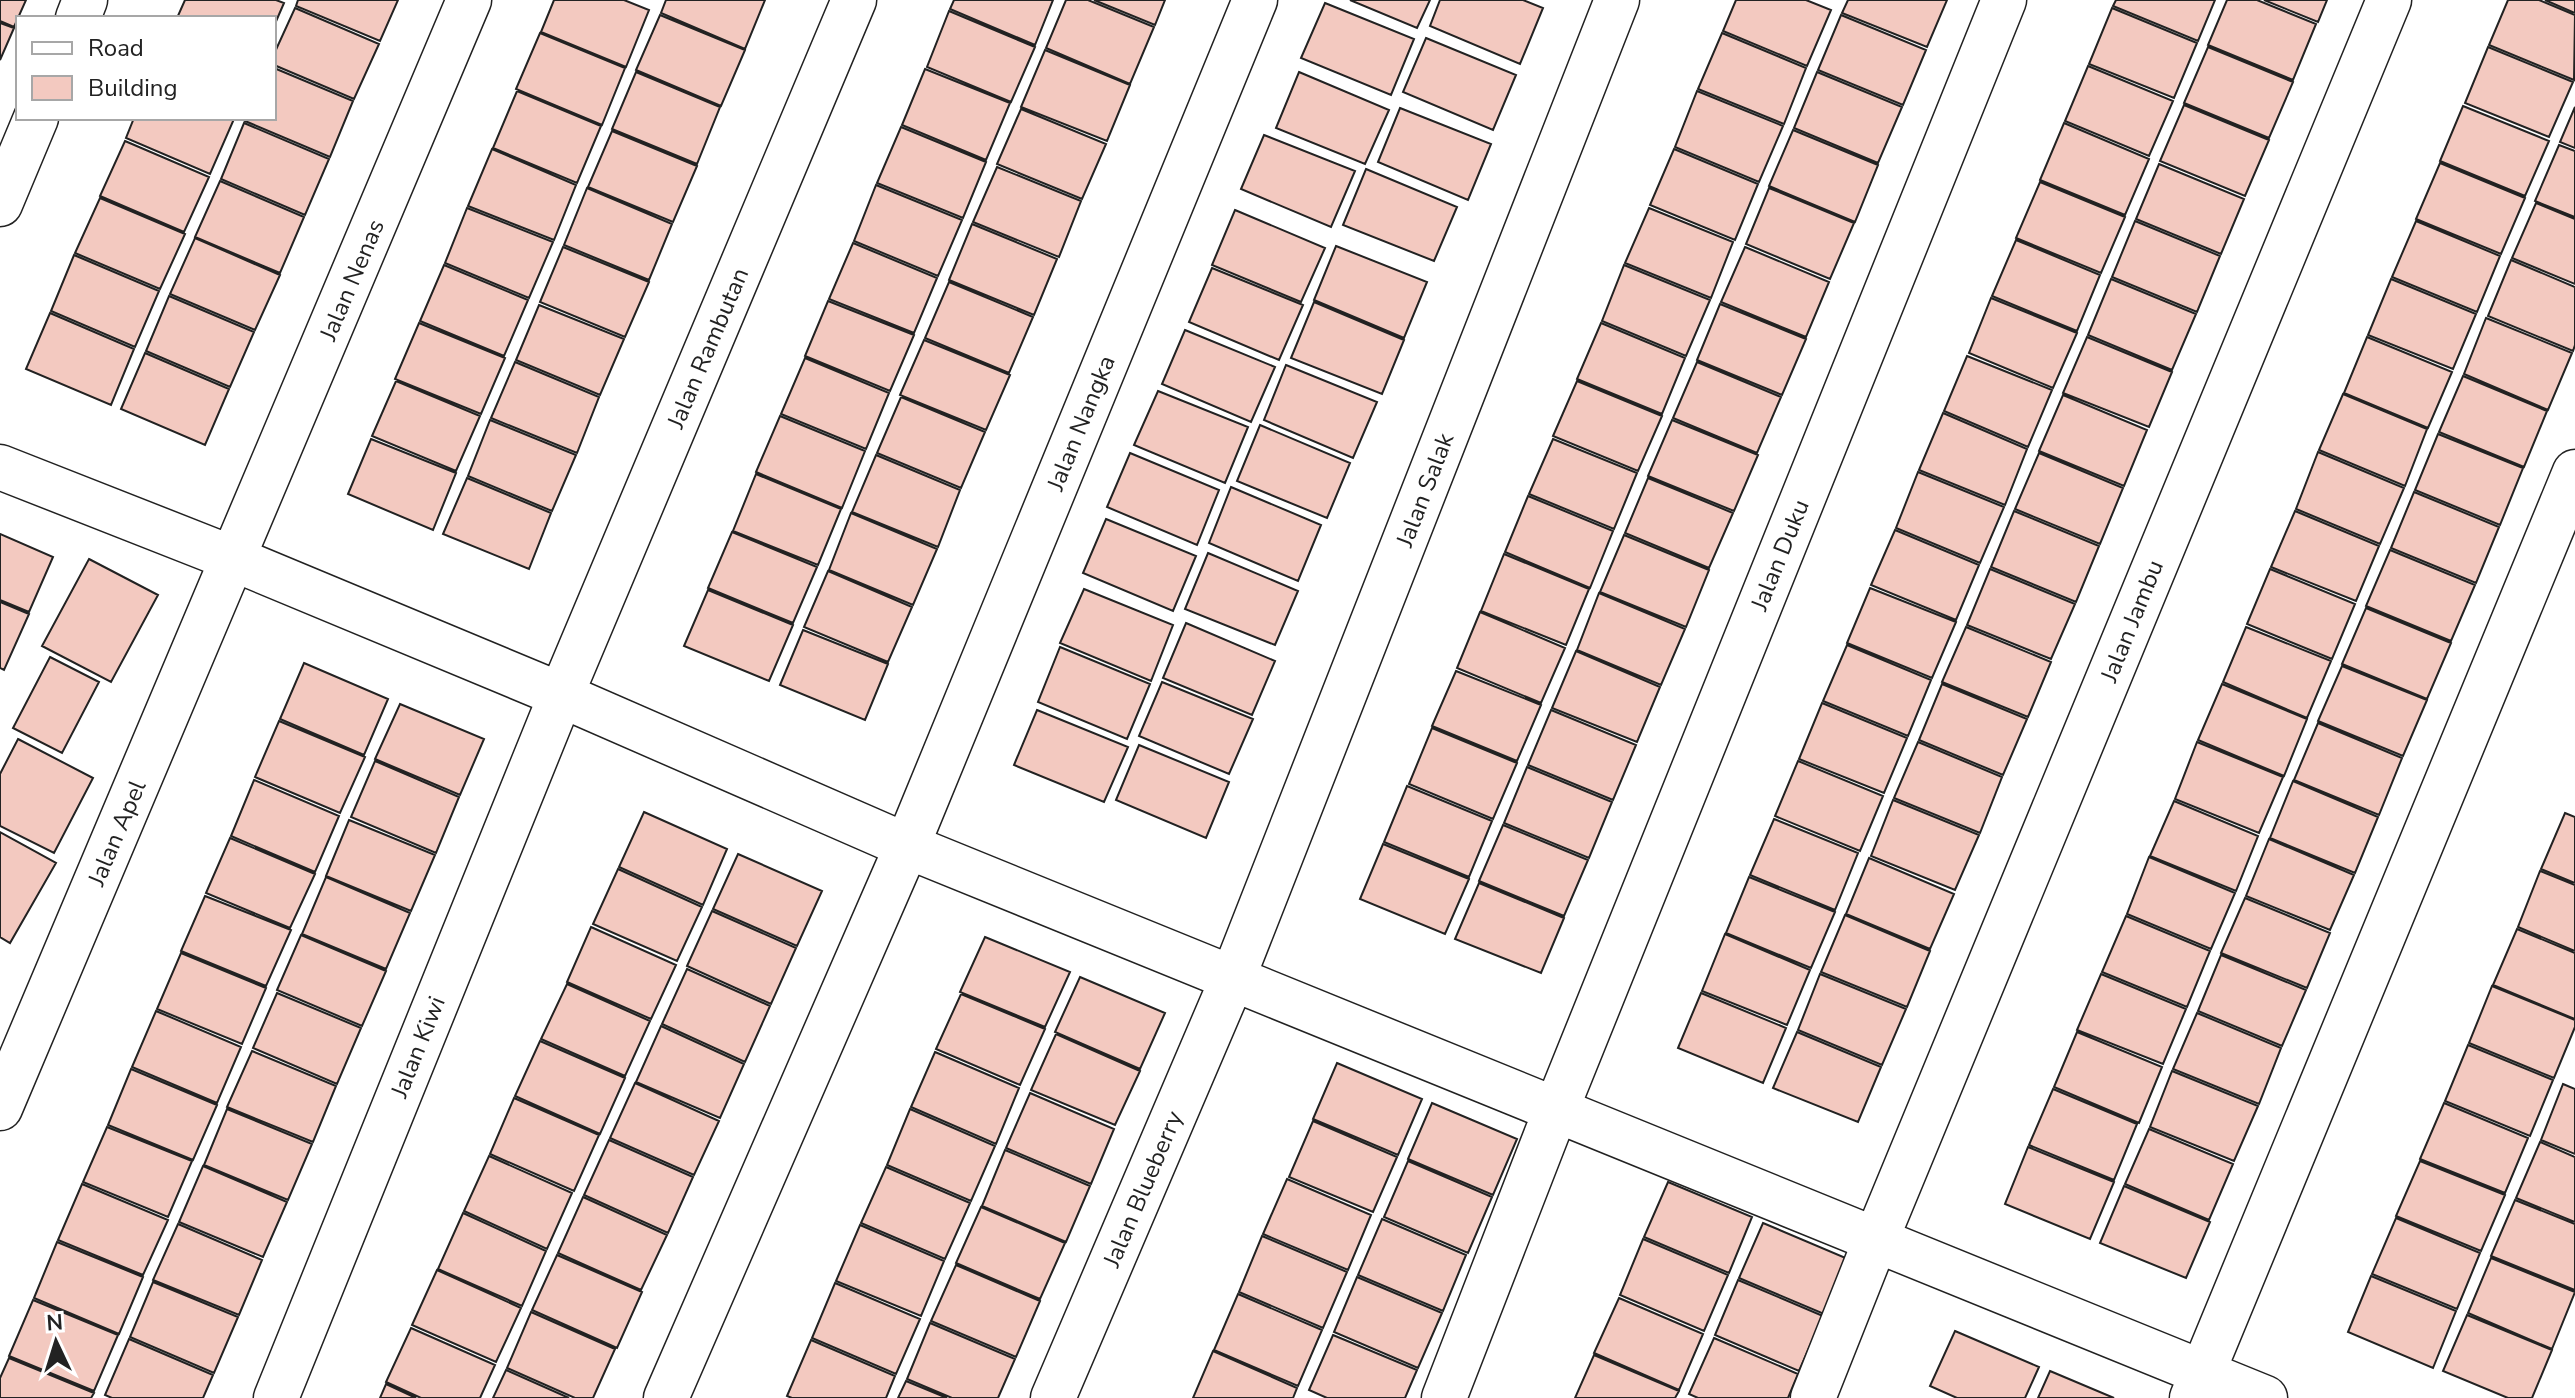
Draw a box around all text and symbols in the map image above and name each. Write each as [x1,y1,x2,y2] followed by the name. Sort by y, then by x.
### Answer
[16,16,276,120] legend
[88,32,144,64] text: Road
[88,72,178,104] text: Building
[312,215,392,346] street label: Jalan Nenas
[659,263,756,434] street label: Jalan Rambutan
[1039,351,1123,496] street label: Jalan Nangka
[1388,428,1462,552] street label: Jalan Salak
[1743,495,1817,616] street label: Jalan Duku
[2093,555,2171,688] street label: Jalan Jambu
[80,775,154,891] street label: Jalan Apel
[383,992,453,1103] street label: Jalan Kiwi
[1095,1105,1191,1273] street label: Jalan Blueberry
[16,1302,96,1382] north arrow
[45,1308,64,1339] text: N

